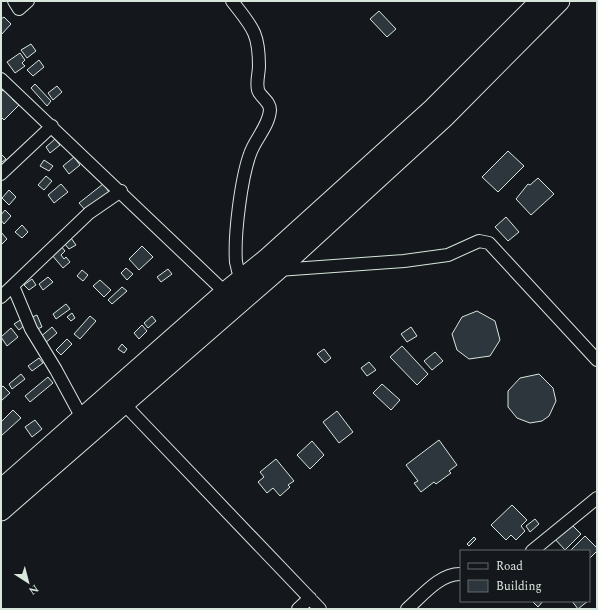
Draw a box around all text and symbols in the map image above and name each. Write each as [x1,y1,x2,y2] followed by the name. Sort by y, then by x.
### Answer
[460,550,590,602] legend
[496,557,523,576] text: Road
[8,562,48,602] north arrow
[496,577,542,596] text: Building
[25,580,42,599] text: N

